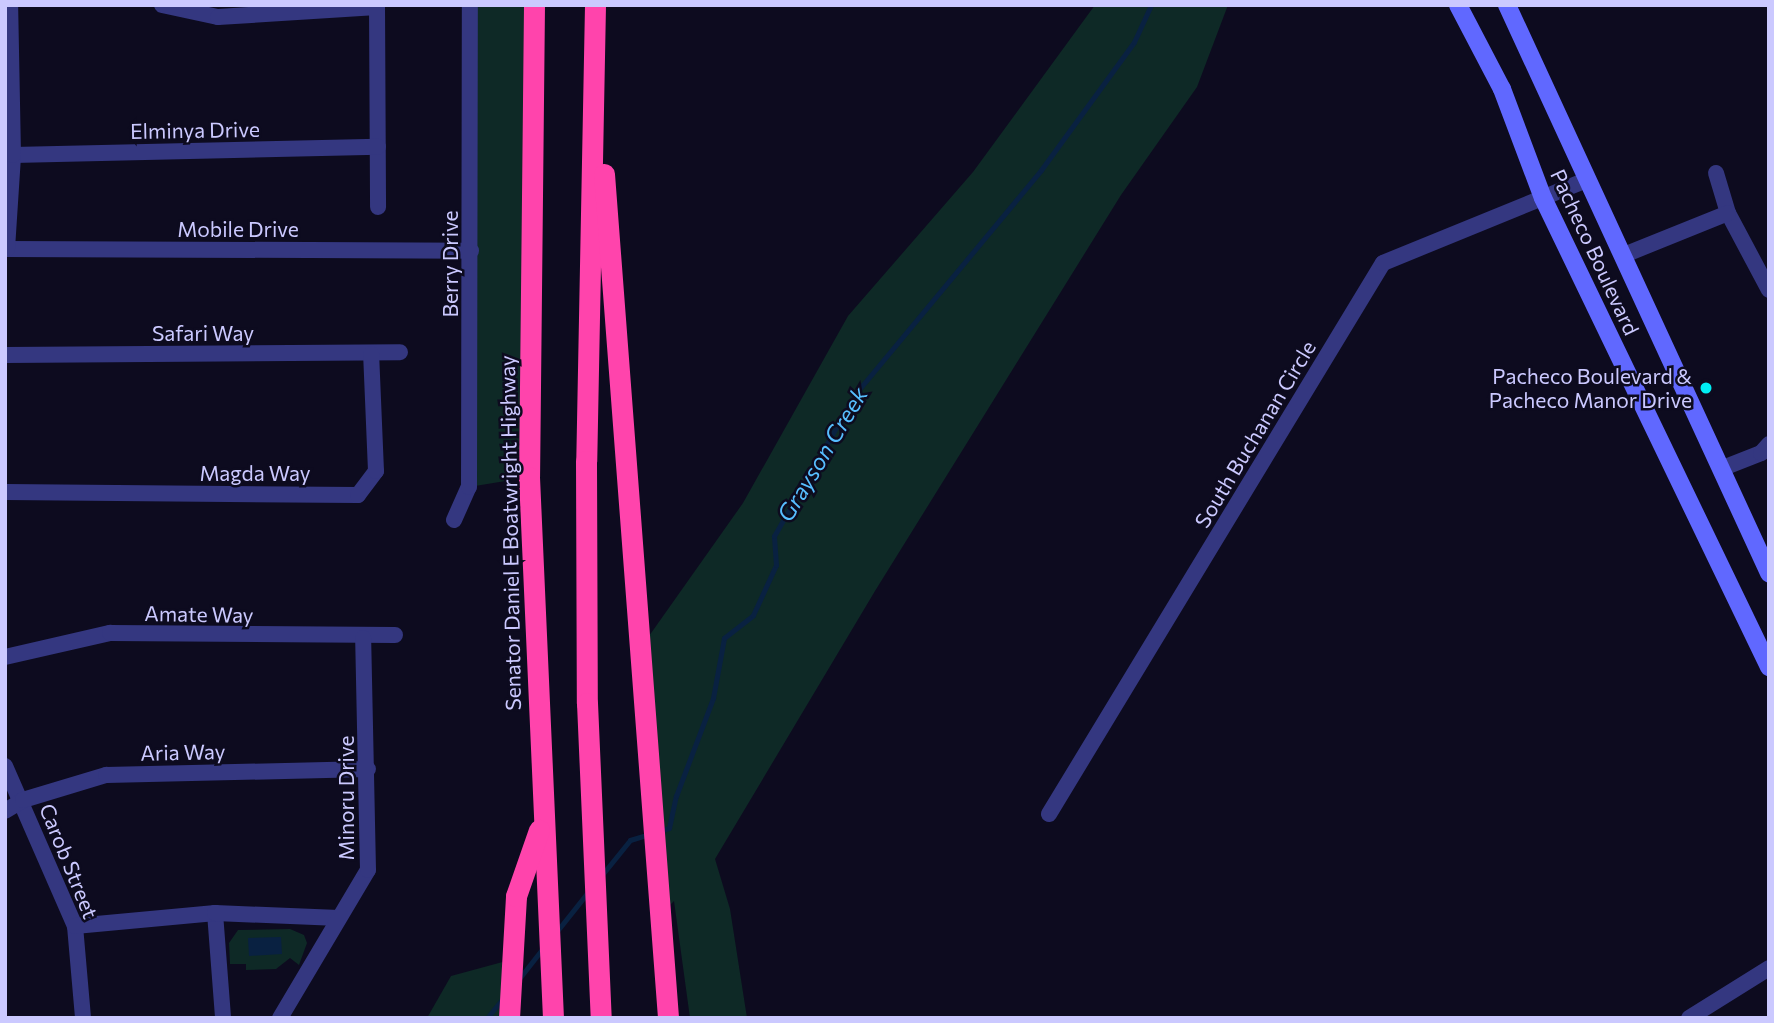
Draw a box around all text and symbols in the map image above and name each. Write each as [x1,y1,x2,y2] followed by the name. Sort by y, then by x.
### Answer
[130,116,260,144] street label: Elminya Drive
[1545,165,1645,339] street label: Pacheco Boulevard
[437,210,463,318] street label: Berry Drive
[177,216,299,242] street label: Mobile Drive
[152,320,254,346] street label: Safari Way
[1189,336,1321,532] street label: South Buchanan Circle
[494,355,526,711] street label: Senator Daniel E Boatwright Highway
[1489,363,1692,413] place label: Pacheco Boulevard & Pacheco Manor Drive
[1698,380,1714,396] marker: Pacheco Boulevard & Pacheco Manor Drive
[771,382,873,526] water label: Grayson Creek
[199,460,311,486] street label: Magda Way
[144,600,254,628] street label: Amate Way
[333,736,359,860] street label: Minoru Drive
[140,739,226,765] street label: Aria Way
[35,800,103,922] street label: Carob Street

